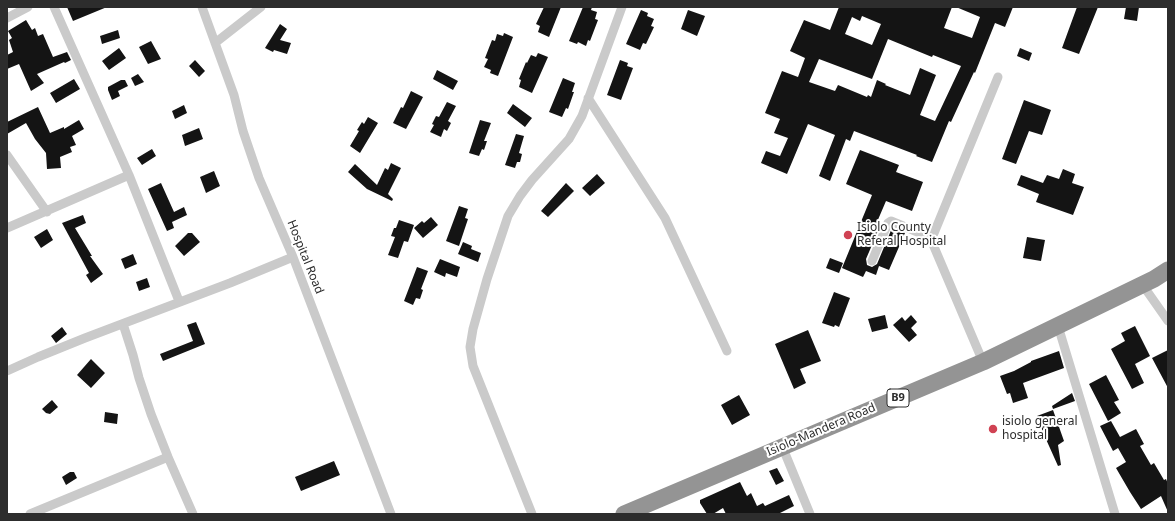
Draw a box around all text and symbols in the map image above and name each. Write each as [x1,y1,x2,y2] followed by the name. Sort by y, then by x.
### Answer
[284,218,326,296] street label: Hospital Road
[857,221,946,249] place label: Isiolo County Referal Hospital
[842,229,854,241] marker: Isiolo County Referal Hospital
[887,389,909,407] road number: B9
[764,401,878,459] street label: Isiolo-Mandera Road
[1002,415,1078,443] place label: isiolo general hospital
[987,423,999,435] marker: isiolo general hospital

